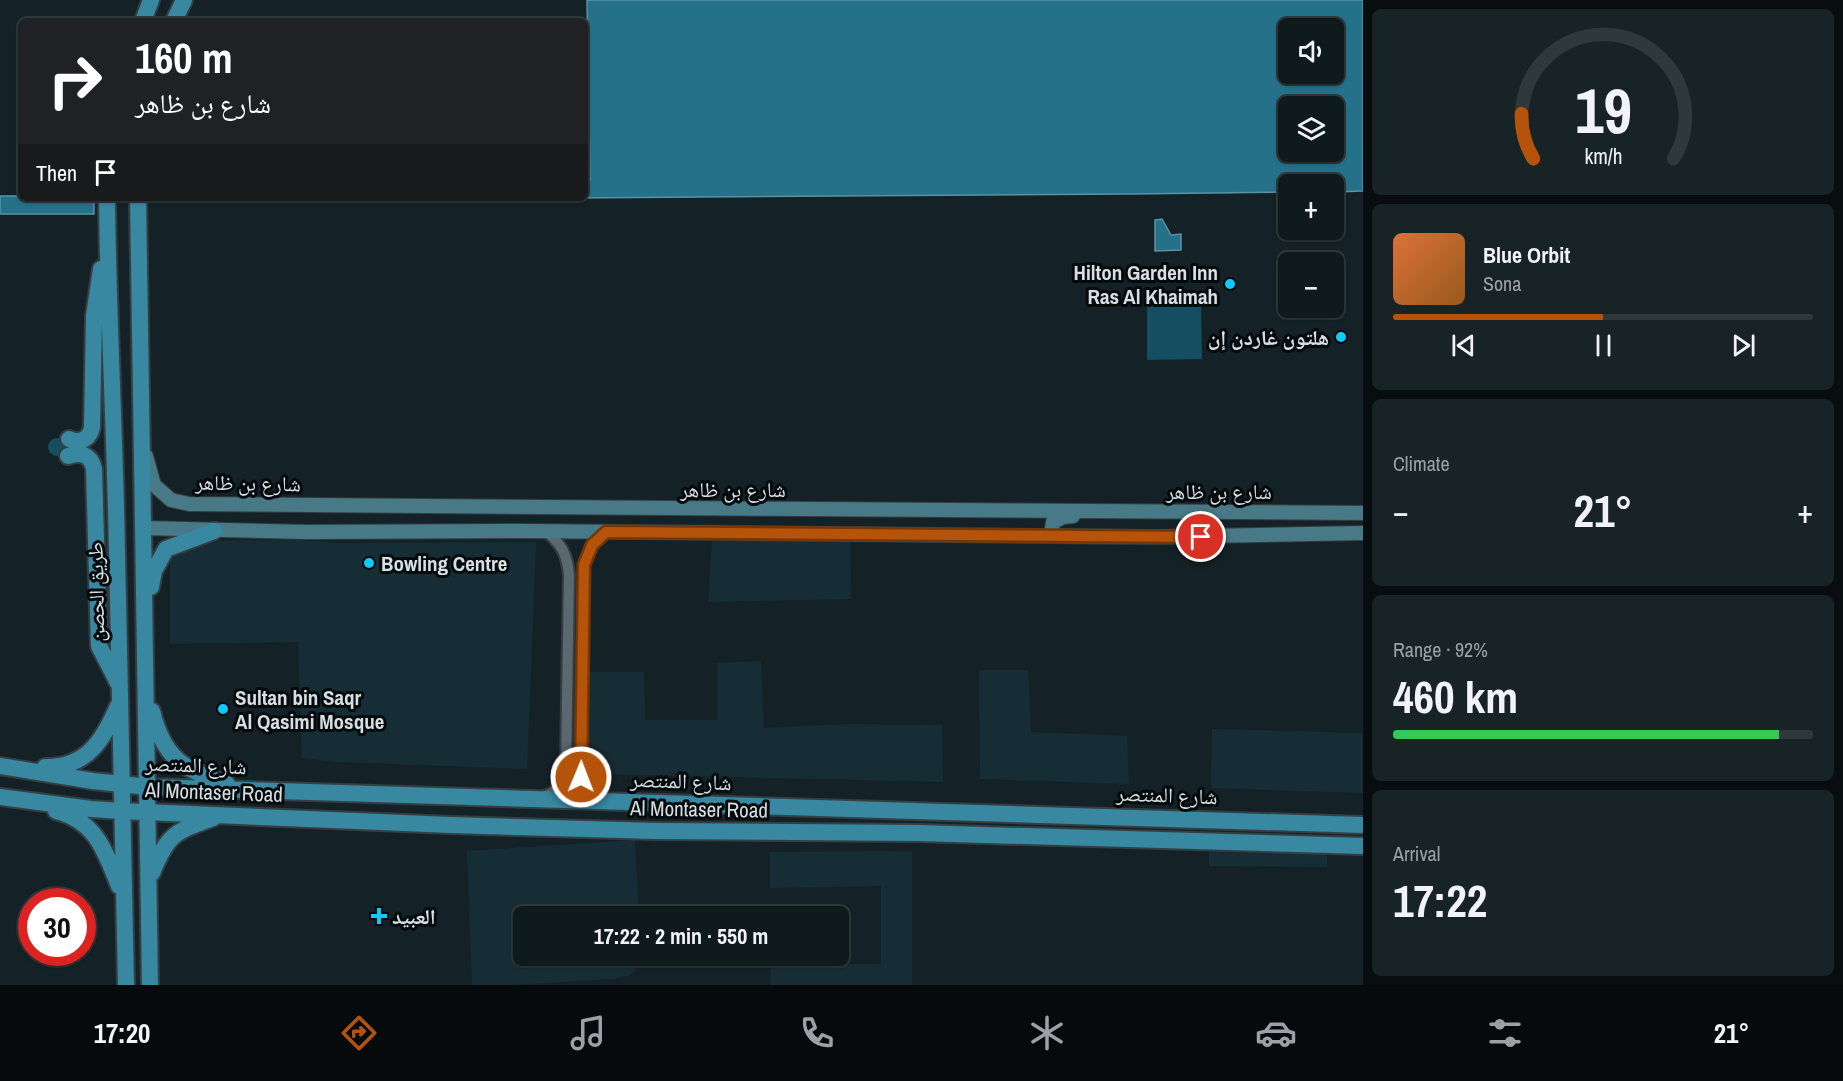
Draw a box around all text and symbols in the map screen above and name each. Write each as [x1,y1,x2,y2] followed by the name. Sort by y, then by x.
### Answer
[1278,18,1344,318] map controls
[1278,18,1344,84] button: sound
[135,30,233,86] text: 160 m
[36,42,114,120] icon: right
[1575,68,1631,152] text: 19
[135,85,271,121] text: شارع بن ظاهر
[1278,96,1344,162] button: layers
[1584,142,1622,171] text: km/h
[89,156,122,189] icon: arrive
[36,158,77,188] text: Then
[1278,174,1344,240] button: +
[1483,240,1570,270] text: Blue Orbit
[1278,252,1344,318] button: −
[1074,258,1218,311] place label: Hilton Garden Inn Ras Al Khaimah
[1483,270,1521,297] text: Sona
[1223,277,1237,291] marker: Hilton Garden Inn Ras Al Khaimah
[1208,323,1329,352] place label: هلتون غاردن إن
[1447,329,1480,362] icon: previous
[1587,329,1620,362] icon: pause
[1727,329,1760,362] icon: next
[1334,330,1348,344] marker: هلتون غاردن إن
[1393,450,1450,477] text: Climate
[194,468,301,498] street label: شارع بن ظاهر
[679,475,786,504] street label: شارع بن ظاهر
[1165,477,1272,506] street label: شارع بن ظاهر
[1573,480,1633,541] text: 21°
[1393,489,1409,533] text: −
[1797,489,1813,533] text: +
[1175,511,1226,562] pin
[1184,520,1217,553] icon: arrive
[81,542,111,642] street label: طريق الحصن
[381,549,507,578] place label: Bowling Centre
[362,556,376,570] marker: Bowling Centre
[1393,636,1488,663] text: Range · 92%
[1393,666,1518,727] text: 460 km
[235,683,384,736] place label: Sultan bin Saqr Al Qasimi Mosque
[216,702,230,716] marker: Sultan bin Saqr Al Qasimi Mosque
[549,745,613,809] position arrow
[144,749,247,781] street label: شارع المنتصر
[629,765,732,797] street label: شارع المنتصر
[144,775,283,809] street label: Al Montaser Road
[1115,779,1218,811] street label: شارع المنتصر
[629,793,768,825] street label: Al Montaser Road
[1393,840,1440,867] text: Arrival
[1393,870,1487,931] text: 17:22
[18,888,96,966] speed limit sign: 30
[392,902,436,931] place label: العبيد
[370,907,388,925] marker: العبيد
[594,921,768,951] text: 17:22 · 2 min · 550 m
[338,1012,380,1054] icon: directions
[567,1012,609,1054] icon: music
[796,1012,838,1054] icon: phone
[1026,1012,1068,1054] icon: climate
[1255,1012,1297,1054] icon: car
[1484,1012,1526,1054] icon: filters
[94,1015,150,1051] text: 17:20
[1714,1015,1749,1051] text: 21°

